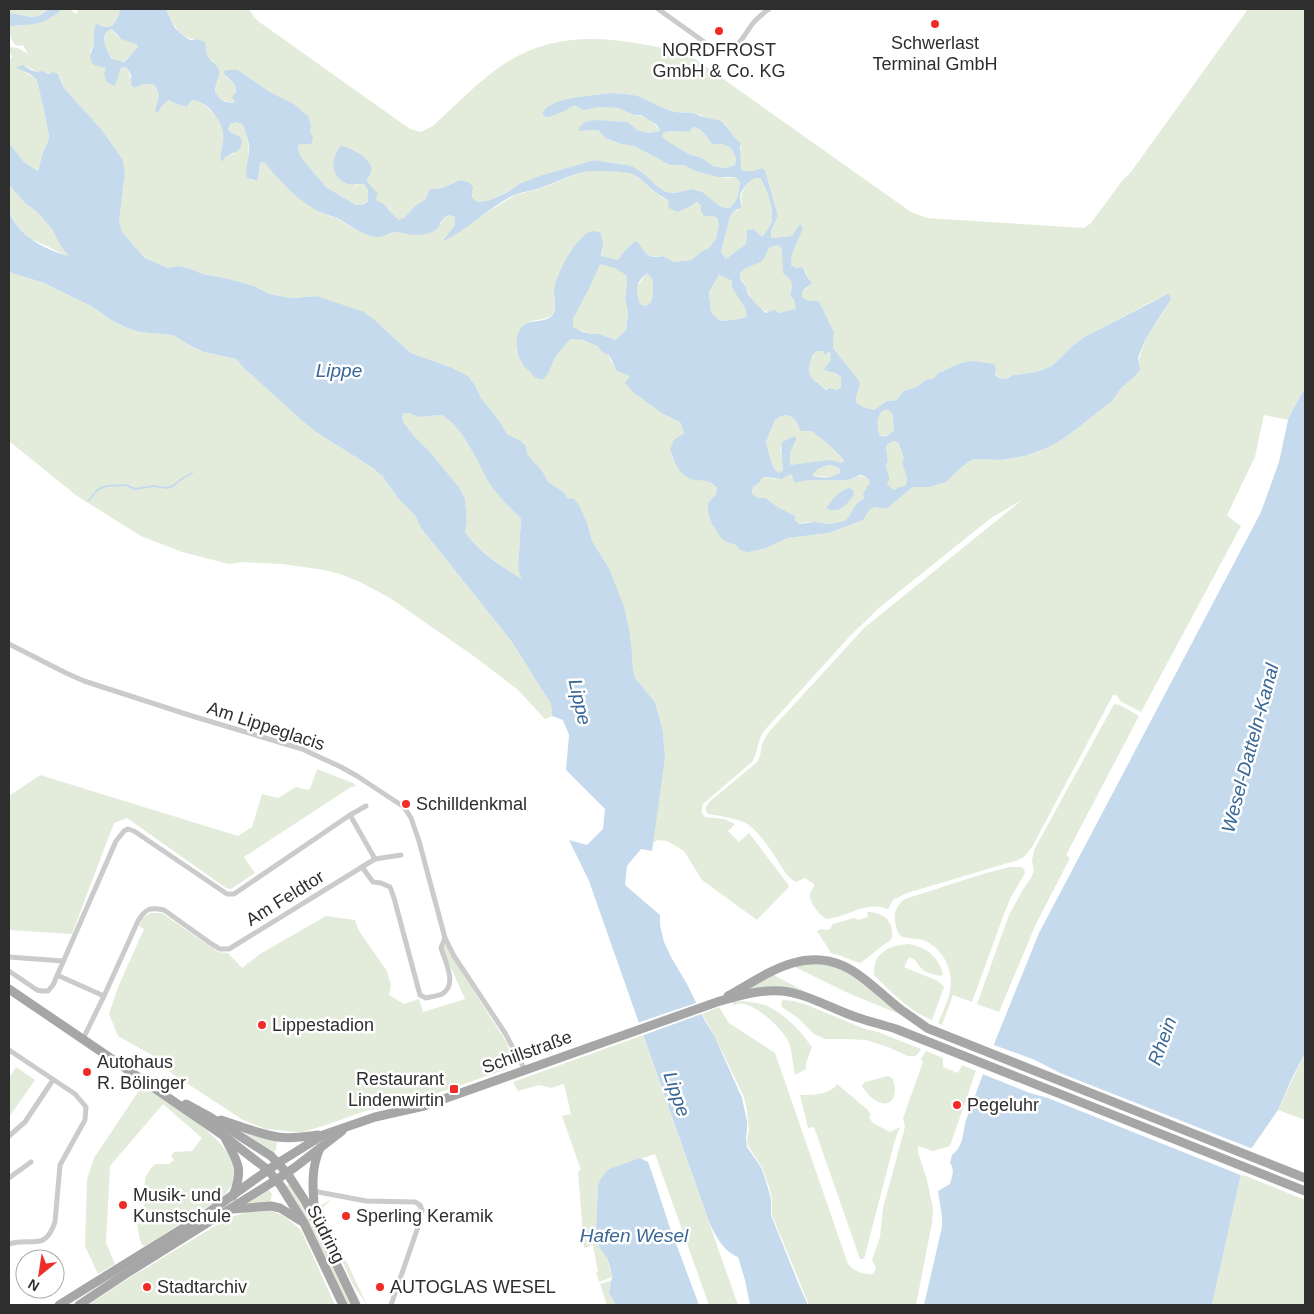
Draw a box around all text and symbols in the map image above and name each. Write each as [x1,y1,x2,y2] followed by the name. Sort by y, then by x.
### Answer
[929,18,941,30] marker: Schwerlast Terminal GmbH
[713,25,725,37] marker: NORDFROST GmbH & Co. KG
[872,33,998,74] place label: Schwerlast Terminal GmbH
[652,40,786,81] place label: NORDFROST GmbH & Co. KG
[316,360,362,381] water label: Lippe
[1217,661,1283,835] water label: Wesel-Datteln-Kanal
[565,677,595,727] water label: Lippe
[205,698,327,754] street label: Am Lippeglacis
[416,794,527,814] place label: Schilldenkmal
[400,798,412,810] marker: Schilldenkmal
[242,866,328,930] street label: Am Feldtor
[1144,1014,1180,1068] water label: Rhein
[272,1015,374,1035] place label: Lippestadion
[256,1019,268,1031] marker: Lippestadion
[479,1027,575,1077] street label: Schillstraße
[97,1052,186,1093] place label: Autohaus R. Bölinger
[81,1066,93,1078] marker: Autohaus R. Bölinger
[348,1069,444,1110] place label: Restaurant Lindenwirtin
[660,1069,694,1119] water label: Lippe
[448,1083,460,1095] marker: Restaurant Lindenwirtin
[967,1095,1039,1115] place label: Pegeluhr
[951,1099,963,1111] marker: Pegeluhr
[133,1185,231,1226] place label: Musik- und Kunstschule
[117,1199,129,1211] marker: Musik- und Kunstschule
[303,1202,349,1266] street label: Südring
[356,1206,494,1226] place label: Sperling Keramik
[340,1210,352,1222] marker: Sperling Keramik
[580,1225,689,1246] water label: Hafen Wesel
[15,1249,65,1299] north arrow
[25,1276,42,1295] text: N
[157,1277,247,1297] place label: Stadtarchiv
[390,1277,556,1297] place label: AUTOGLAS WESEL
[141,1281,153,1293] marker: Stadtarchiv
[374,1281,386,1293] marker: AUTOGLAS WESEL

